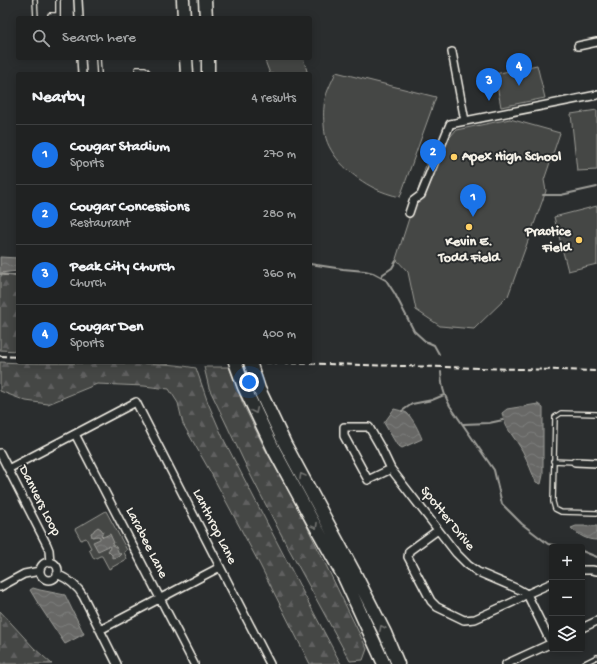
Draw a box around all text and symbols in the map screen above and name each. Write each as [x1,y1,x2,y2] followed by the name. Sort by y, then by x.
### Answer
[16,16,312,60] search box
[30,27,52,49] icon: search
[62,29,136,47] text: Search here
[506,53,532,86] pin: 4
[476,68,502,101] pin: 3
[32,88,85,108] text: Nearby
[252,91,296,106] text: 4 results
[70,138,170,156] text: Cougar Stadium
[420,139,446,172] pin: 2
[42,147,48,162] text: 1
[263,147,296,162] text: 270 m
[461,149,561,166] place label: Apex High School
[449,152,459,162] marker: Apex High School
[70,156,104,171] text: Sports
[460,184,486,217] pin: 1
[70,198,189,216] text: Cougar Concessions
[42,207,48,222] text: 2
[263,207,296,222] text: 280 m
[70,216,130,231] text: Restaurant
[464,222,474,232] marker: Kevin E. Todd Field
[524,224,573,257] place label: Practice Field
[437,234,501,267] place label: Kevin E. Todd Field
[574,235,584,245] marker: Practice Field
[70,258,175,276] text: Peak City Church
[42,267,48,282] text: 3
[263,267,296,282] text: 360 m
[70,276,106,291] text: Church
[70,318,143,336] text: Cougar Den
[42,327,48,342] text: 4
[263,327,296,342] text: 400 m
[70,336,104,351] text: Sports
[239,372,259,392] your location
[250,407,258,414] one-way arrow
[14,462,64,539] street label: Danvers Loop
[300,473,307,480] one-way arrow
[416,483,479,555] street label: Spotter Drive
[188,487,241,568] street label: Lanthrop Lane
[121,505,172,582] street label: Larabee Lane
[311,522,318,529] one-way arrow
[549,544,585,652] map controls
[549,544,585,580] button: +
[549,580,585,616] button: −
[549,616,585,652] button: layers
[380,625,387,633] one-way arrow

